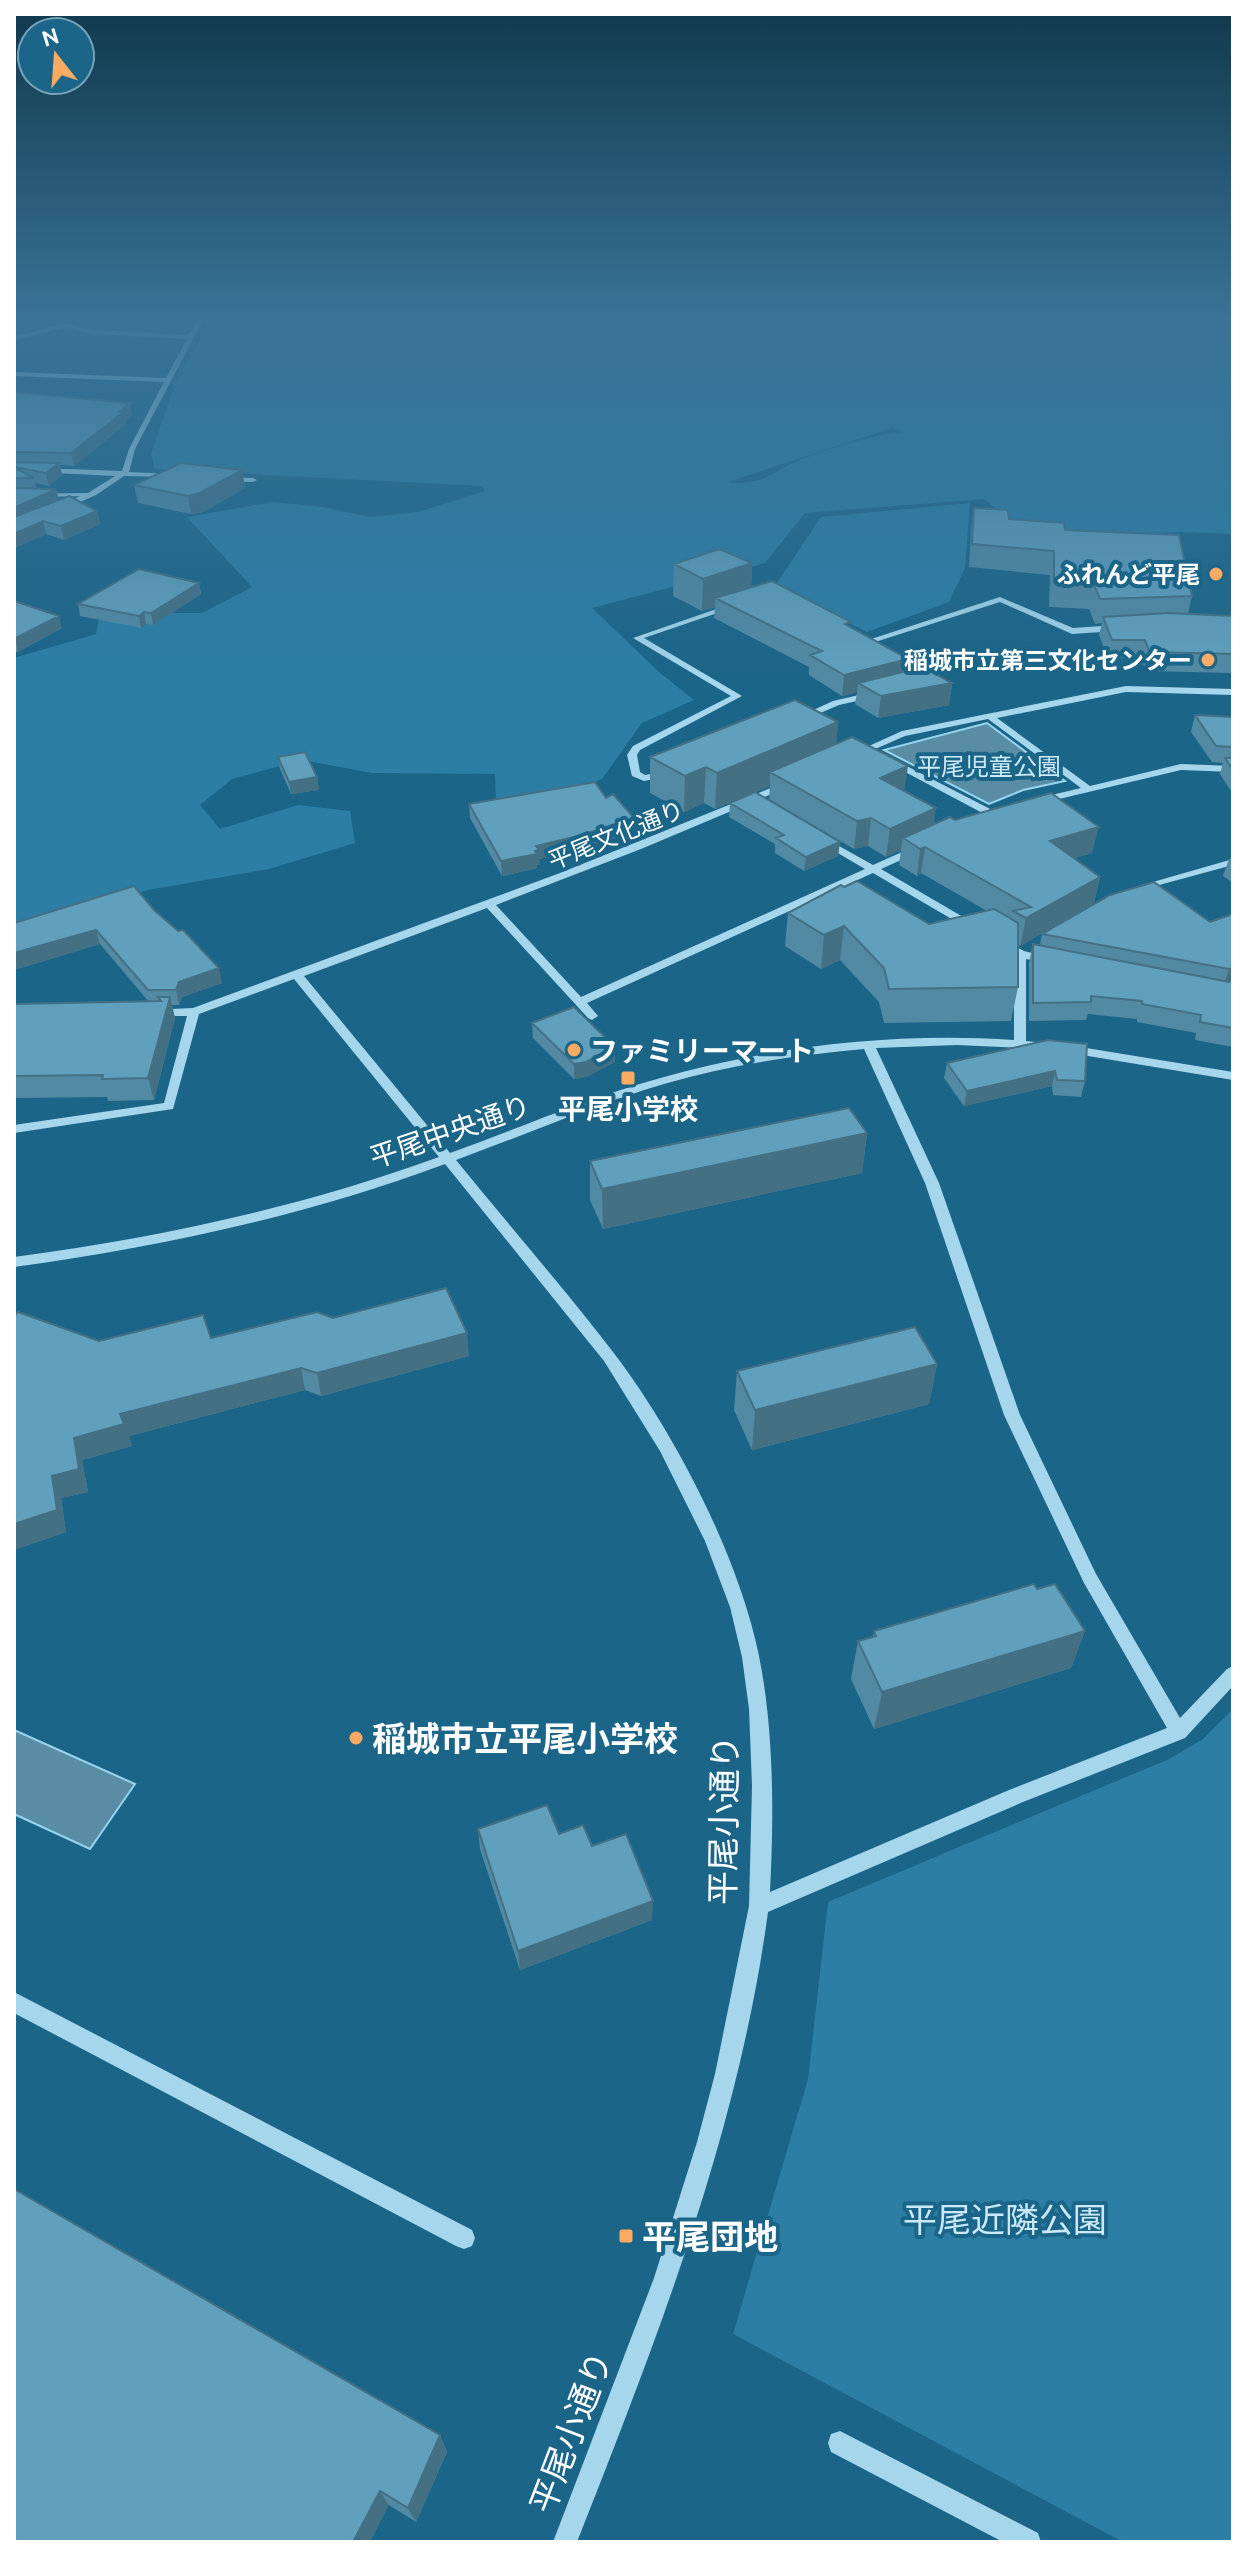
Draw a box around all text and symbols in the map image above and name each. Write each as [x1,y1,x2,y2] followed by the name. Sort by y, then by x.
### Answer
[16,16,96,96] north arrow
[38,22,62,51] text: N
[1057,561,1200,588] place label: ふれんど平尾
[1207,565,1225,583] marker: ふれんど平尾
[904,647,1192,674] place label: 稲城市立第三文化センター
[1199,651,1217,669] marker: 稲城市立第三文化センター
[917,753,1061,780] park label: 平尾児童公園
[544,796,688,874] street label: 平尾文化通り
[590,1035,814,1066] place label: ファミリーマート
[565,1041,583,1059] marker: ファミリーマート
[619,1069,637,1087] marker: 平尾小学校
[366,1089,534,1173] street label: 平尾中央通り
[558,1093,698,1124] place label: 平尾小学校
[372,1719,678,1757] place label: 稲城市立平尾小学校
[347,1729,365,1747] marker: 稲城市立平尾小学校
[703,1735,743,1905] street label: 平尾小通り
[903,2200,1107,2238] park label: 平尾近隣公園
[642,2217,778,2255] place label: 平尾団地
[617,2227,635,2245] marker: 平尾団地
[522,2346,618,2518] street label: 平尾小通り

